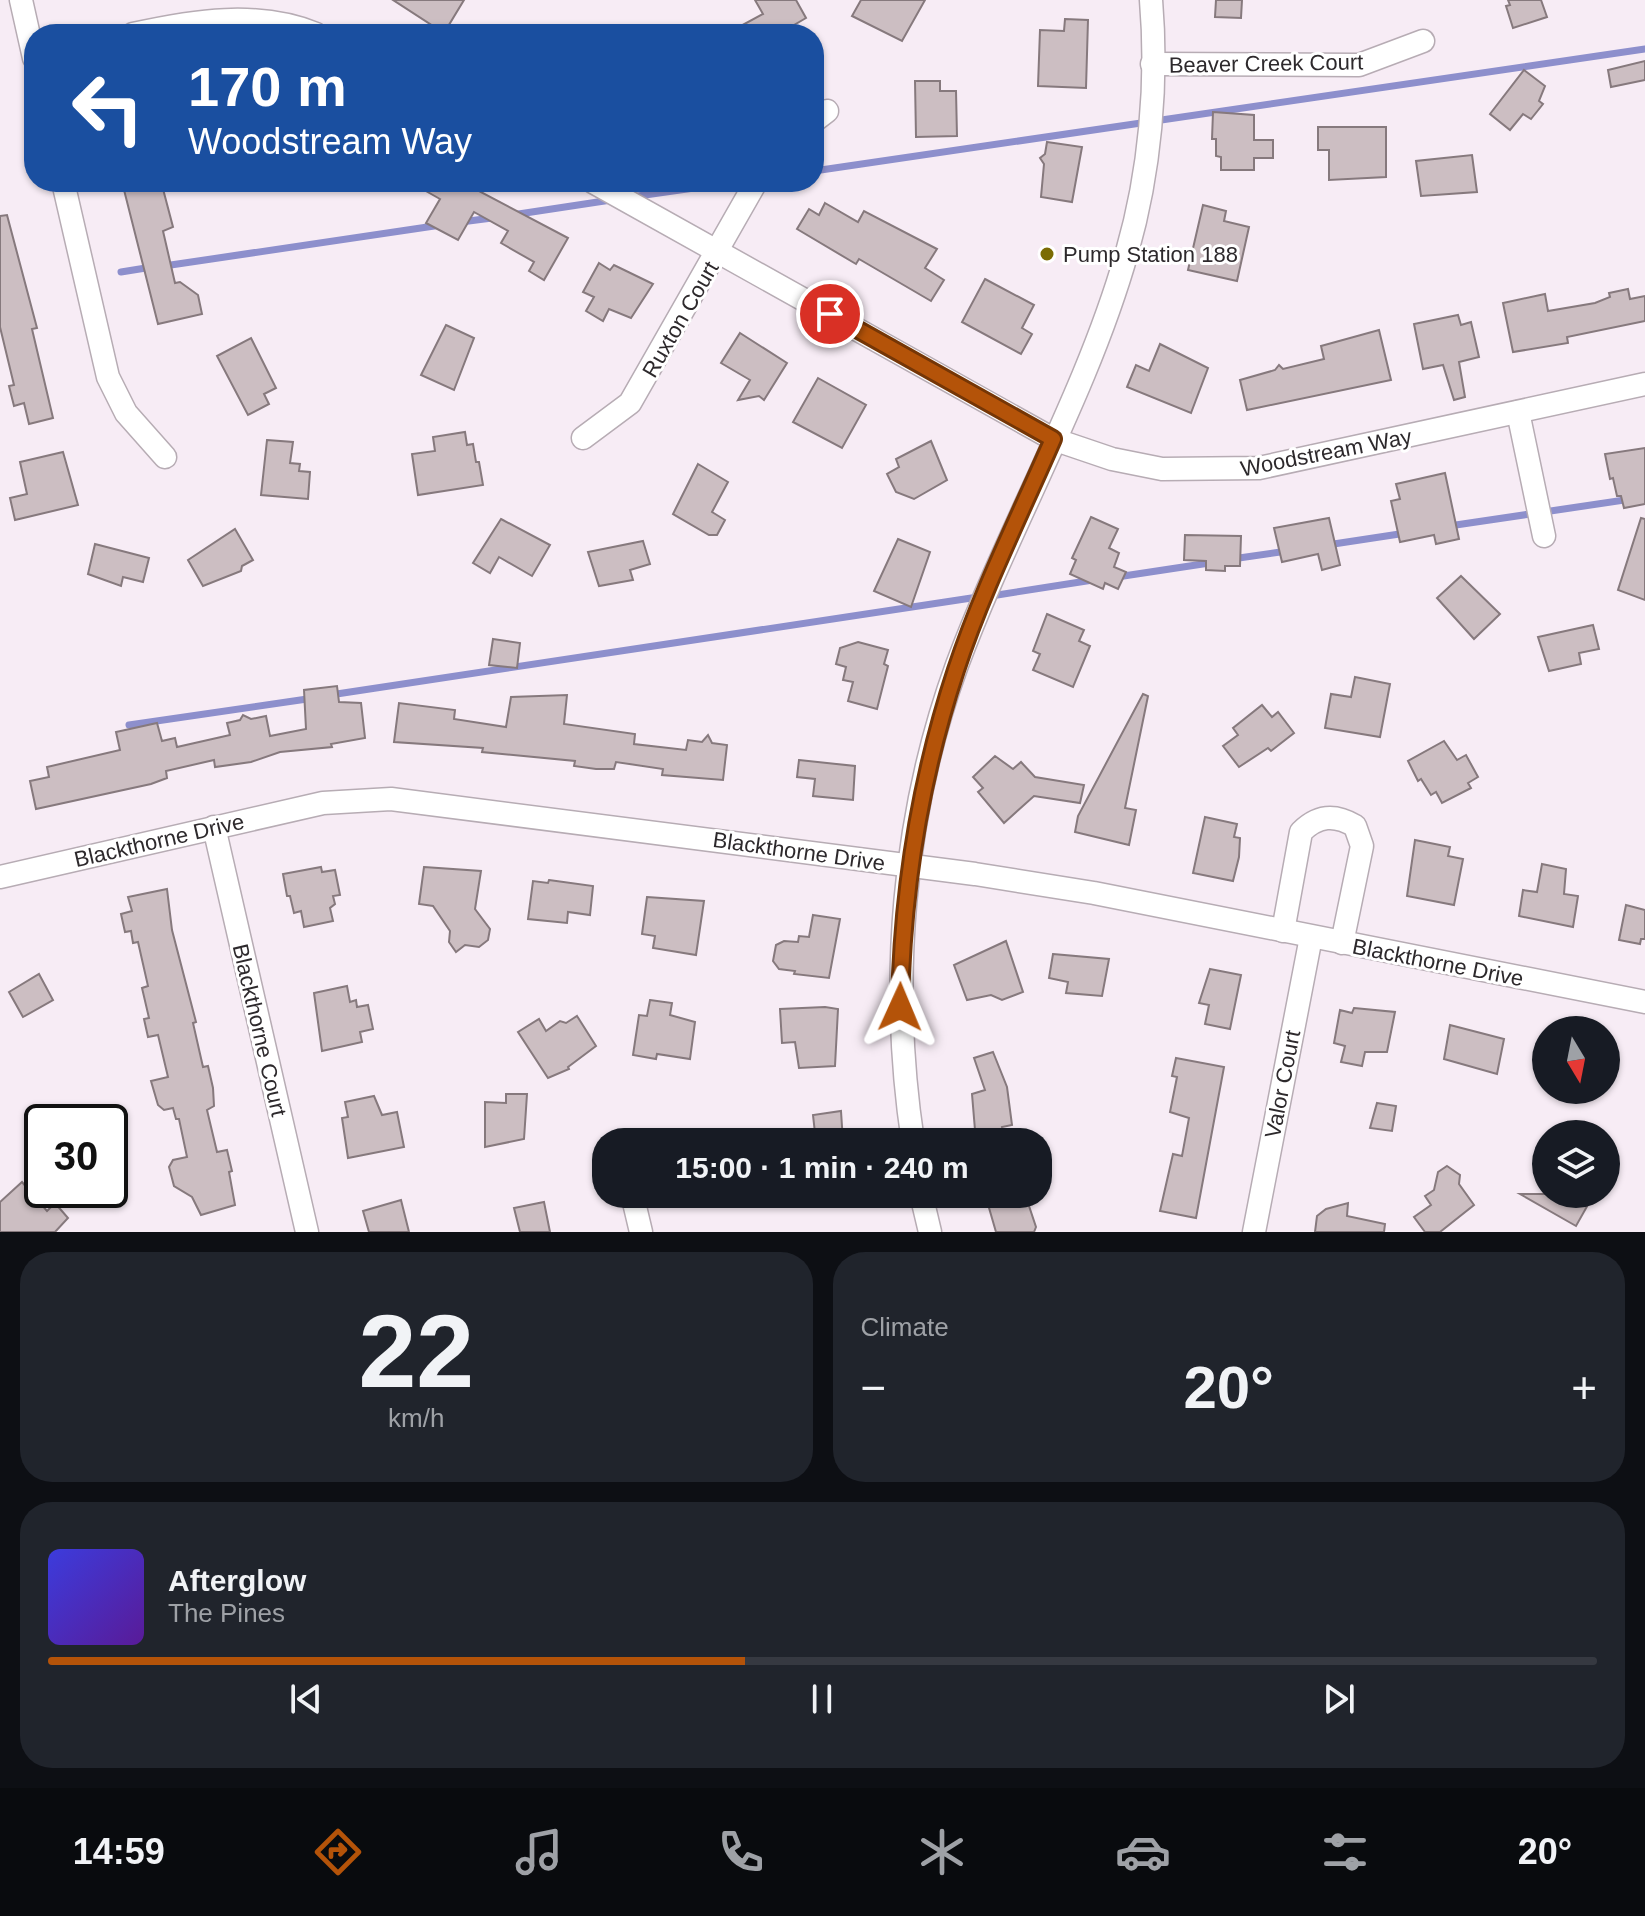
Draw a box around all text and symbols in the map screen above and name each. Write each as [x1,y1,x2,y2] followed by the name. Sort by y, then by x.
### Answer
[1169,49,1363,78] street label: Beaver Creek Court
[188,55,347,118] text: 170 m
[56,56,160,160] icon: left
[188,121,472,162] text: Woodstream Way
[1063,242,1238,267] place label: Pump Station 188
[1038,245,1056,263] marker: Pump Station 188
[637,257,724,382] street label: Ruxton Court
[796,280,864,348] pin
[808,292,852,336] icon: arrive
[1239,424,1414,481] street label: Woodstream Way
[72,809,247,872] street label: Blackthorne Drive
[711,827,887,876] street label: Blackthorne Drive
[1350,934,1526,991] street label: Blackthorne Drive
[228,942,291,1119] street label: Blackthorne Court
[858,965,942,1049] position arrow
[1532,1016,1620,1104] north arrow
[1532,1016,1620,1208] map controls
[1260,1028,1305,1140] street label: Valor Court
[24,1104,128,1208] speed limit sign: 30
[1532,1120,1620,1208] button: layers
[675,1151,969,1184] text: 15:00 · 1 min · 240 m
[358,1293,474,1409] text: 22
[861,1312,949,1342] text: Climate
[1183,1354,1274,1421] text: 20°
[861,1363,886,1412] text: −
[1571,1363,1597,1412] text: +
[388,1403,444,1433] text: km/h
[168,1564,306,1597] text: Afterglow
[168,1598,285,1628] text: The Pines
[284,1677,328,1721] icon: previous
[800,1677,844,1721] icon: pause
[1317,1677,1361,1721] icon: next
[310,1824,366,1880] icon: directions
[511,1824,567,1880] icon: music
[713,1824,769,1880] icon: phone
[914,1824,970,1880] icon: climate
[1115,1824,1171,1880] icon: car
[1317,1824,1373,1880] icon: filters
[73,1831,165,1872] text: 14:59
[1518,1831,1572,1872] text: 20°

